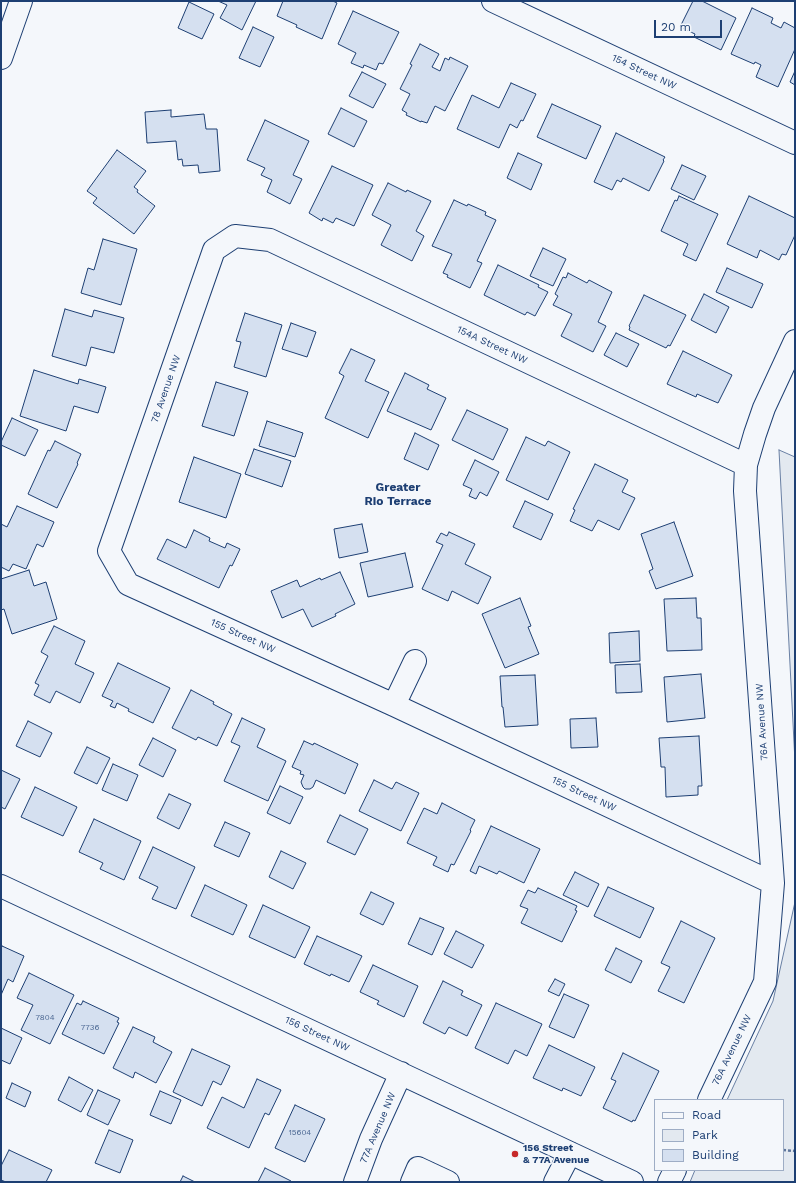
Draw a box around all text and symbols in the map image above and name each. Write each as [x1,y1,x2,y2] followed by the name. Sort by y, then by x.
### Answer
[656,12,724,38] scale bar
[661,20,691,34] text: 20 m
[610,52,678,92] street label: 154 Street NW
[455,323,529,367] street label: 154A Street NW
[149,354,183,424] street label: 78 Avenue NW
[365,480,431,508] district label: Greater Rio Terrace
[209,616,277,656] street label: 155 Street NW
[753,683,771,761] street label: 76A Avenue NW
[550,774,618,814] street label: 155 Street NW
[35,1013,55,1023] house number: 7804
[710,1013,754,1087] street label: 76A Avenue NW
[283,1014,351,1054] street label: 156 Street NW
[81,1023,99,1033] house number: 7736
[358,1090,398,1166] street label: 77A Avenue NW
[654,1099,784,1171] legend
[692,1108,721,1122] text: Road
[289,1128,311,1138] house number: 15604
[692,1128,718,1142] text: Park
[523,1142,589,1166] place label: 156 Street & 77A Avenue
[692,1148,739,1162] text: Building
[510,1149,520,1159] marker: 156 Street & 77A Avenue

